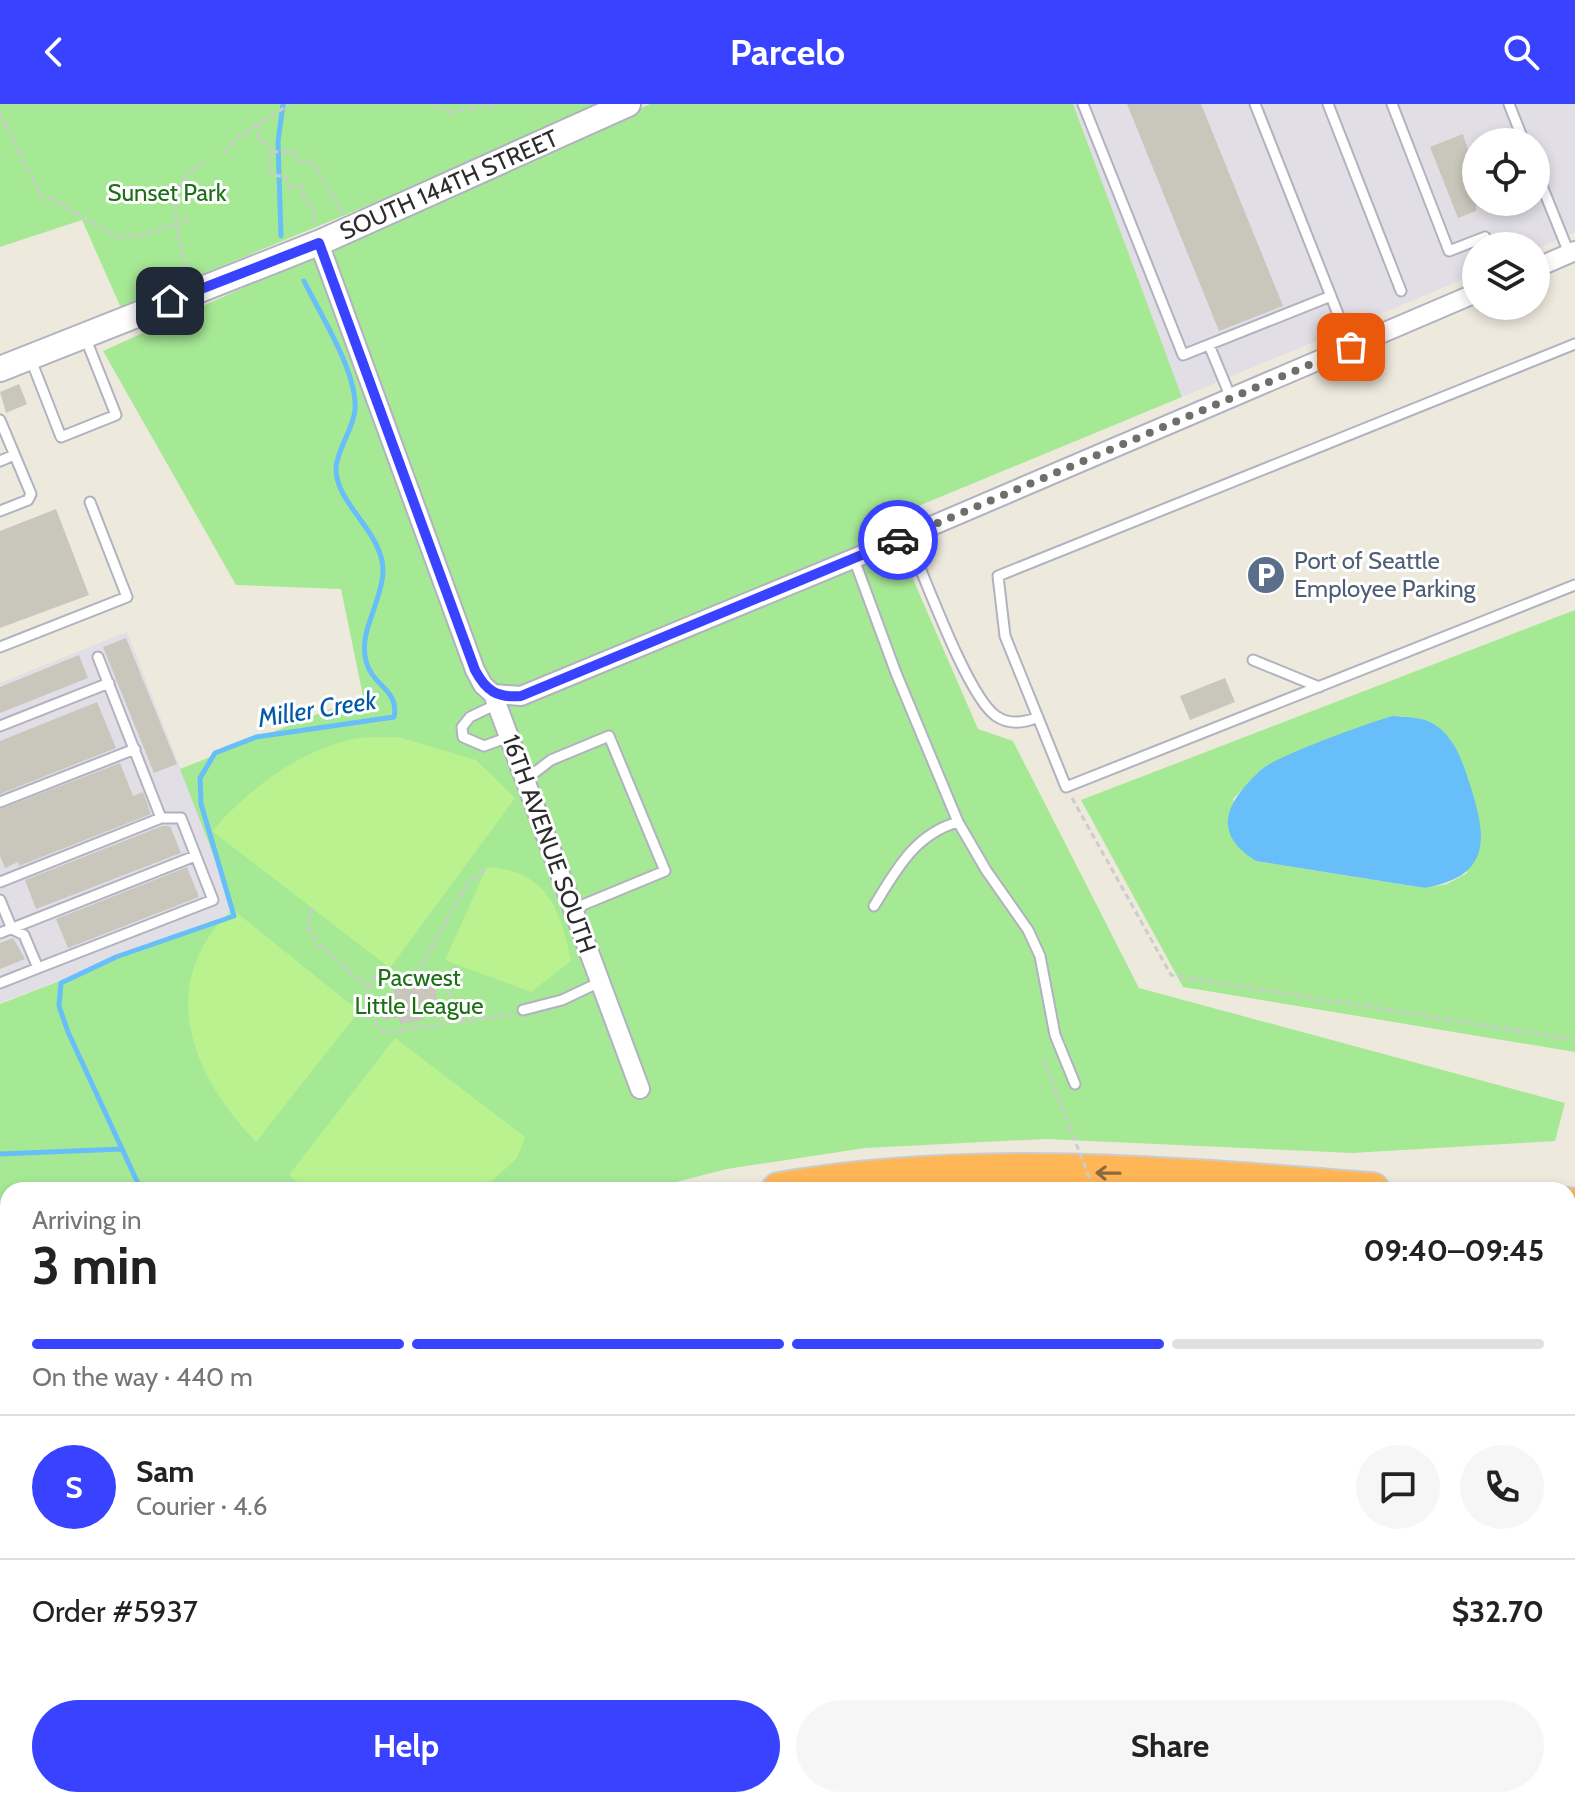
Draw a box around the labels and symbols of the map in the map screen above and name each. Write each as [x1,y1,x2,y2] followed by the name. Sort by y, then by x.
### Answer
[335,123,563,246] street label: SOUTH 144TH STREET
[108,178,227,207] park label: Sunset Park
[136,267,204,335] pin
[1317,313,1385,381] pin
[858,500,938,580] courier
[1294,546,1477,603] place label: Port of Seattle Employee Parking
[1245,554,1287,596] parking icon: Port of Seattle Employee Parking
[255,684,379,734] water label: Miller Creek
[496,731,602,957] street label: 16TH AVENUE SOUTH
[355,963,483,1020] park label: Pacwest Little League
[1095,1165,1122,1181] one-way arrow

